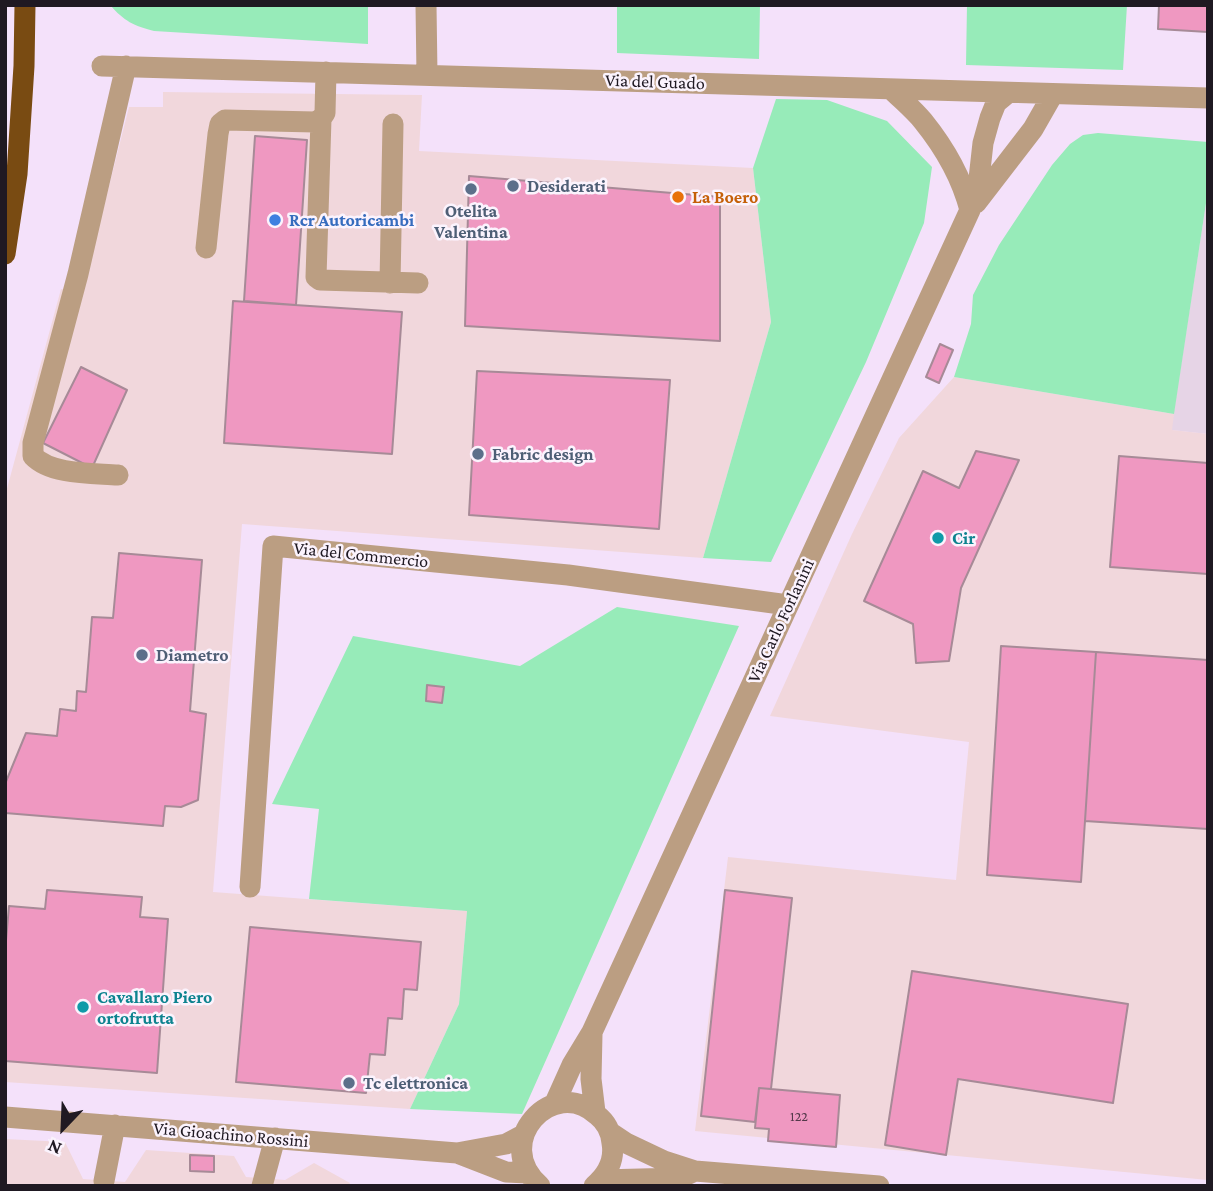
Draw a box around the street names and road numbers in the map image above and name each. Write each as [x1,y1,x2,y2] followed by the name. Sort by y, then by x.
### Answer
[605,69,705,95] street label: Via del Guado
[293,537,429,573] street label: Via del Commercio
[743,556,819,686] street label: Via Carlo Forlanini
[153,1117,309,1153] street label: Via Gioachino Rossini

